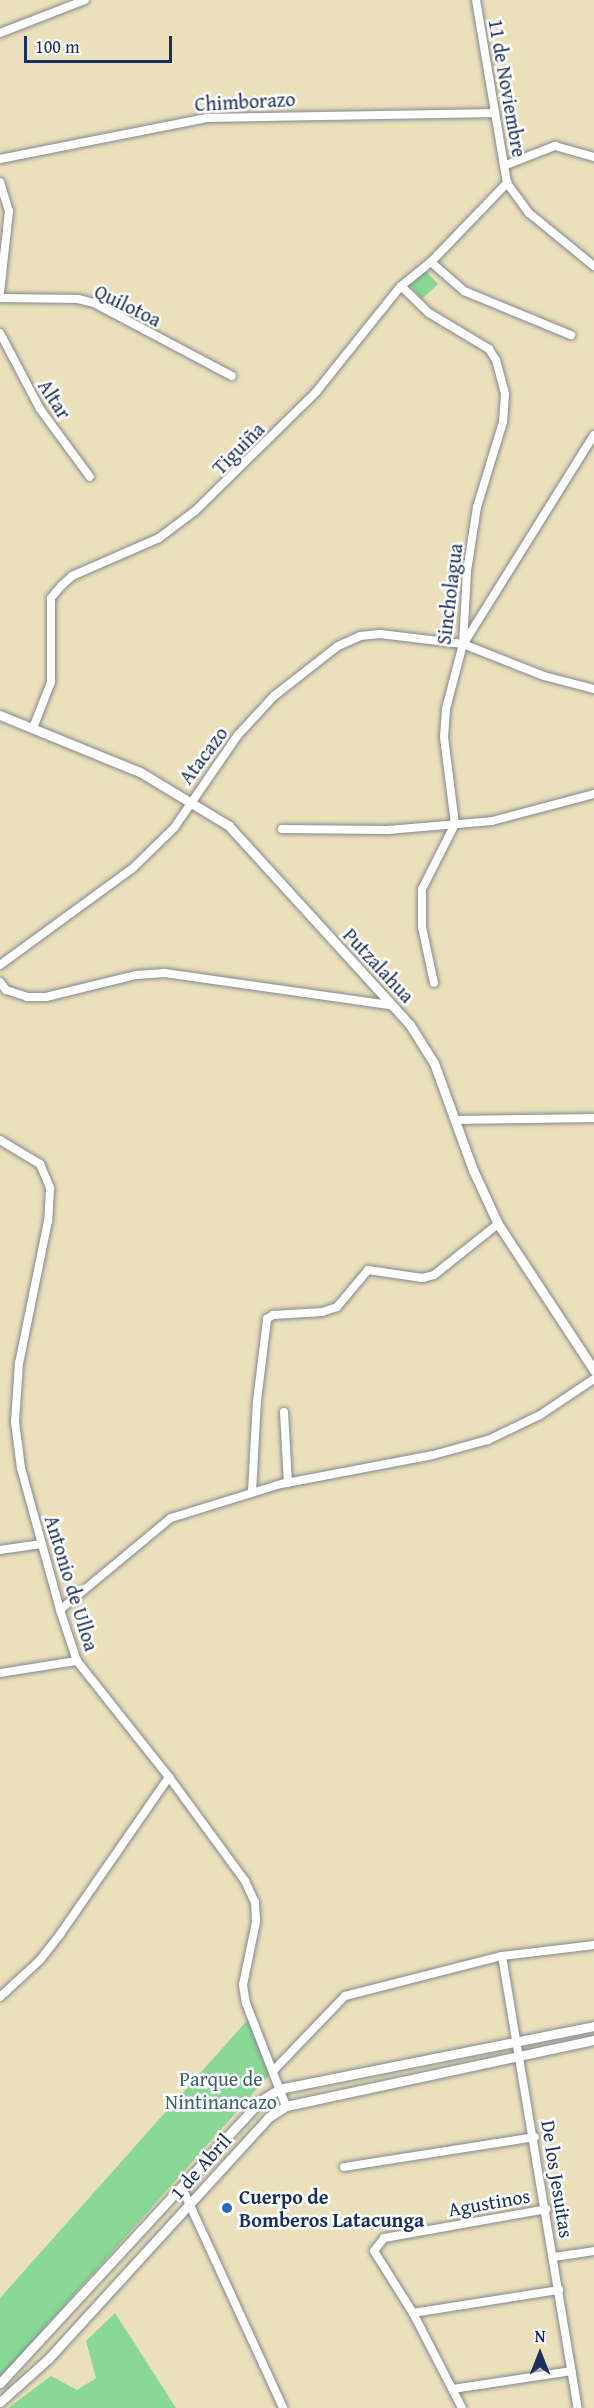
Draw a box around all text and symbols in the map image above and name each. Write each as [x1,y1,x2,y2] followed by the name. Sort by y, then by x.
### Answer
[484,17,532,159] street label: 11 de Noviembre
[27,24,176,62] scale bar
[35,33,80,60] text: 100 m
[194,86,296,116] street label: Chimborazo
[91,279,165,331] street label: Quilotoa
[33,375,77,423] street label: Altar
[207,417,269,479] street label: Tiguiña
[431,542,467,646] street label: Sincholagua
[174,721,232,789] street label: Atacazo
[338,923,420,1007] street label: Putzalahua
[40,1512,104,1654] street label: Antonio de Ulloa
[165,2066,277,2113] park label: Parque de Nintinancazo
[537,2119,579,2239] street label: De los Jesuitas
[164,2128,236,2204] street label: 1 de Abril
[446,2183,532,2221] street label: Agustinos
[239,2184,424,2231] place label: Cuerpo de Bomberos Latacunga
[220,2201,234,2215] marker: Cuerpo de Bomberos Latacunga
[510,2324,570,2384] north arrow
[535,2324,545,2348] text: N

